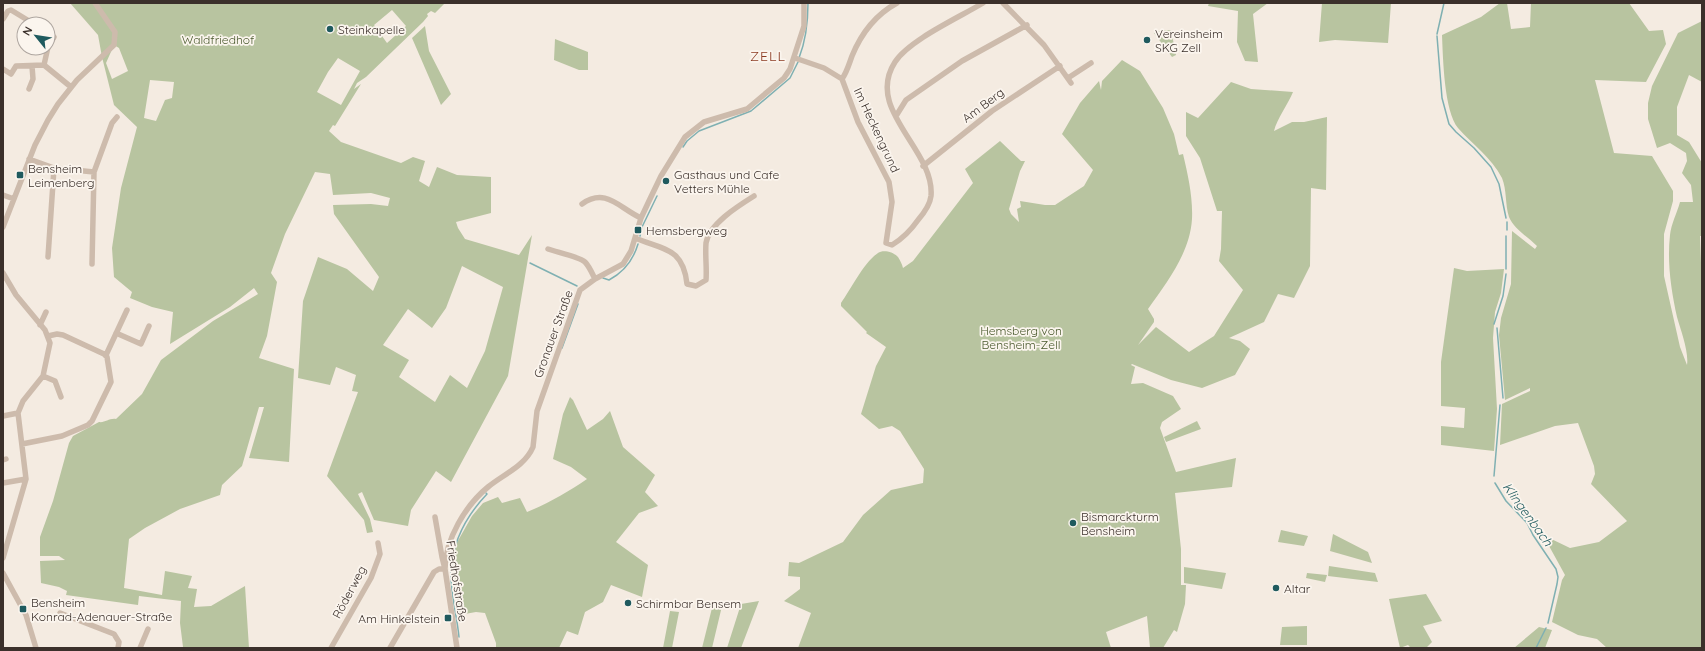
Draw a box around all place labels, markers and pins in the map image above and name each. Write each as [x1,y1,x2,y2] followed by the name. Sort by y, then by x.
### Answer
[338,22,405,37] place label: Steinkapelle
[325,24,335,34] marker: Steinkapelle
[1155,26,1223,55] place label: Vereinsheim SKG Zell
[1142,35,1152,45] marker: Vereinsheim SKG Zell
[28,161,94,190] place label: Bensheim Leimenberg
[674,167,779,196] place label: Gasthaus und Cafe Vetters Mühle
[15,170,25,180] marker: Bensheim Leimenberg
[661,176,671,186] marker: Gasthaus und Cafe Vetters Mühle
[646,223,727,238] place label: Hemsbergweg
[633,225,643,235] marker: Hemsbergweg
[1081,509,1159,538] place label: Bismarckturm Bensheim
[1068,518,1078,528] marker: Bismarckturm Bensheim
[1284,581,1311,596] place label: Altar
[1271,583,1281,593] marker: Altar
[31,595,172,624] place label: Bensheim Konrad-Adenauer-Straße
[636,596,741,611] place label: Schirmbar Bensem
[623,598,633,608] marker: Schirmbar Bensem
[18,604,28,614] marker: Bensheim Konrad-Adenauer-Straße
[358,611,440,626] place label: Am Hinkelstein
[443,613,453,623] marker: Am Hinkelstein

